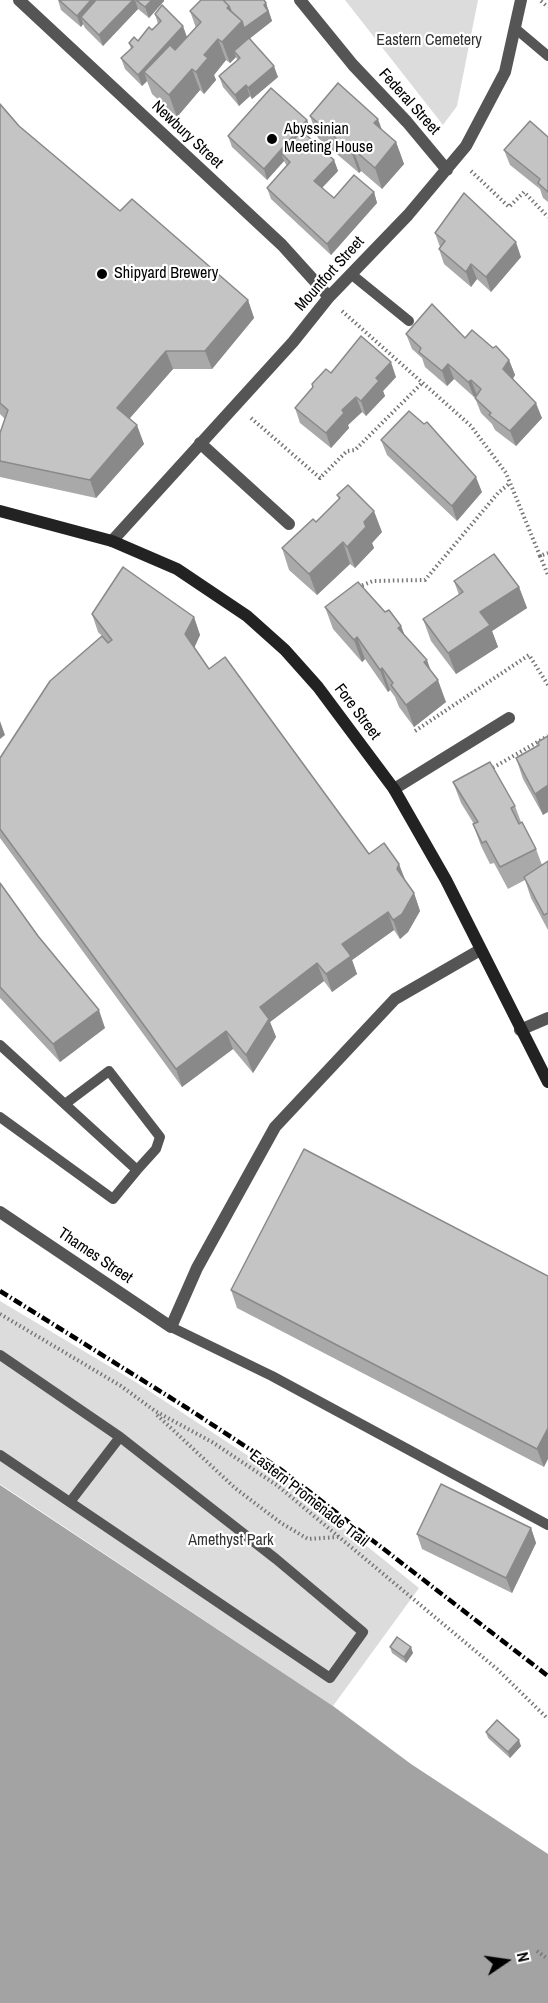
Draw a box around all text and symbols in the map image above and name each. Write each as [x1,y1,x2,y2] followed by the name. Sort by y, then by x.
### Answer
[376,31,482,51] park label: Eastern Cemetery
[374,65,444,139] street label: Federal Street
[147,97,227,173] street label: Newbury Street
[284,120,373,158] place label: Abyssinian Meeting House
[265,132,279,146] marker: Abyssinian Meeting House
[291,233,369,315] street label: Mountfort Street
[114,264,218,284] place label: Shipyard Brewery
[95,267,109,281] marker: Shipyard Brewery
[330,680,384,744] street label: Fore Street
[54,1224,136,1288] street label: Thames Street
[246,1446,372,1552] street label: Eastern Promenade Trail
[188,1531,274,1551] park label: Amethyst Park
[476,1931,536,1991] north arrow
[512,1950,535,1964] text: N

